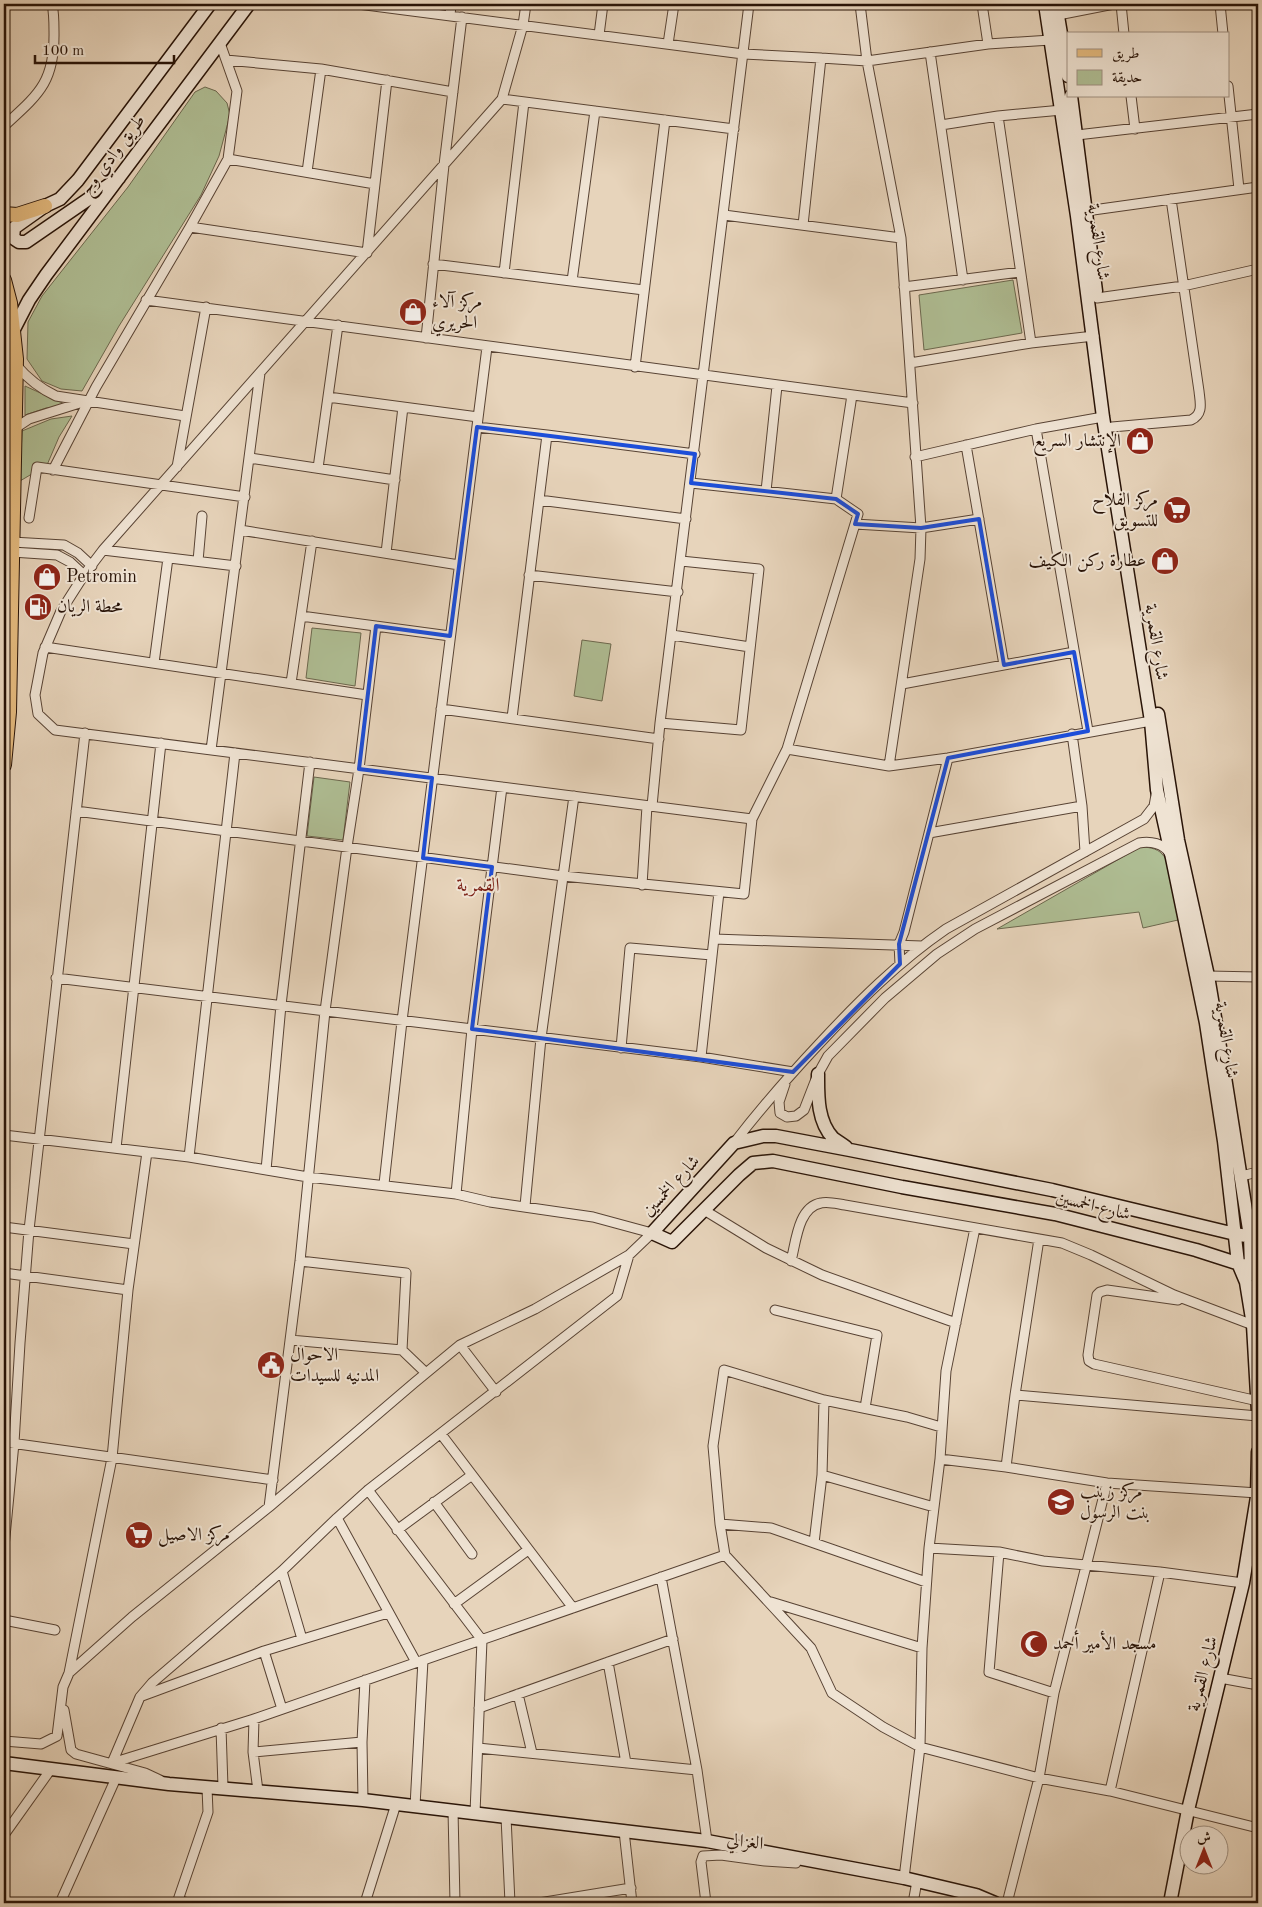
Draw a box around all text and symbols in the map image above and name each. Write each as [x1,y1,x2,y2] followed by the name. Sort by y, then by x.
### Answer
[35,32,174,64] scale bar
[1067,32,1230,98] legend
[42,44,84,59] text: 100 m
[1112,47,1139,63] text: طريق
[1112,71,1142,86] text: حديقة
[77,112,154,202] street label: طريق وادي وج
[1079,203,1112,282] street label: شارع القمرية
[432,291,482,337] place label: مركز آلاء الحريري
[398,297,428,327] shop icon: مركز آلاء الحريري
[1125,426,1155,456] shop icon: الإنتشار السريع
[1033,432,1121,456] place label: الإنتشار السريع
[1092,489,1158,531] place label: مركز الفلاح للتسويق
[1162,495,1192,525] supermarket icon: مركز الفلاح للتسويق
[1150,546,1180,576] shop icon: عطارة ركن الكيف
[1029,551,1146,572] place label: عطارة ركن الكيف
[32,562,62,592] shop icon: Petromin
[66,568,137,586] place label: Petromin
[23,592,53,622] fuel station icon: محطة الريان
[57,598,123,617] place label: محطة الريان
[1136,603,1171,682] street label: شارع القمرية
[456,877,500,897] district label: القمرية
[1206,1001,1241,1080] street label: شارع القمرية
[639,1152,707,1223] street label: شارع الخمسين
[1053,1188,1132,1229] street label: شارع الخمسين
[290,1346,379,1385] place label: الاحوال المدنيه للسيدات
[256,1350,286,1380] public building icon: الاحوال المدنيه للسيدات
[1080,1481,1150,1523] place label: مركز زينب بنت الرسول
[1046,1487,1076,1517] school or university icon: مركز زينب بنت الرسول
[124,1520,154,1550] supermarket icon: مركز الاصيل
[158,1524,230,1547] place label: مركز الاصيل
[1019,1629,1049,1659] mosque icon: مسجد الأمير أحمد
[1053,1630,1157,1654] place label: مسجد الأمير أحمد
[1185,1634,1226,1715] street label: شارع القمرية
[1180,1824,1230,1874] north arrow
[725,1831,764,1858] street label: الغزالي
[1197,1831,1211,1845] text: ش

